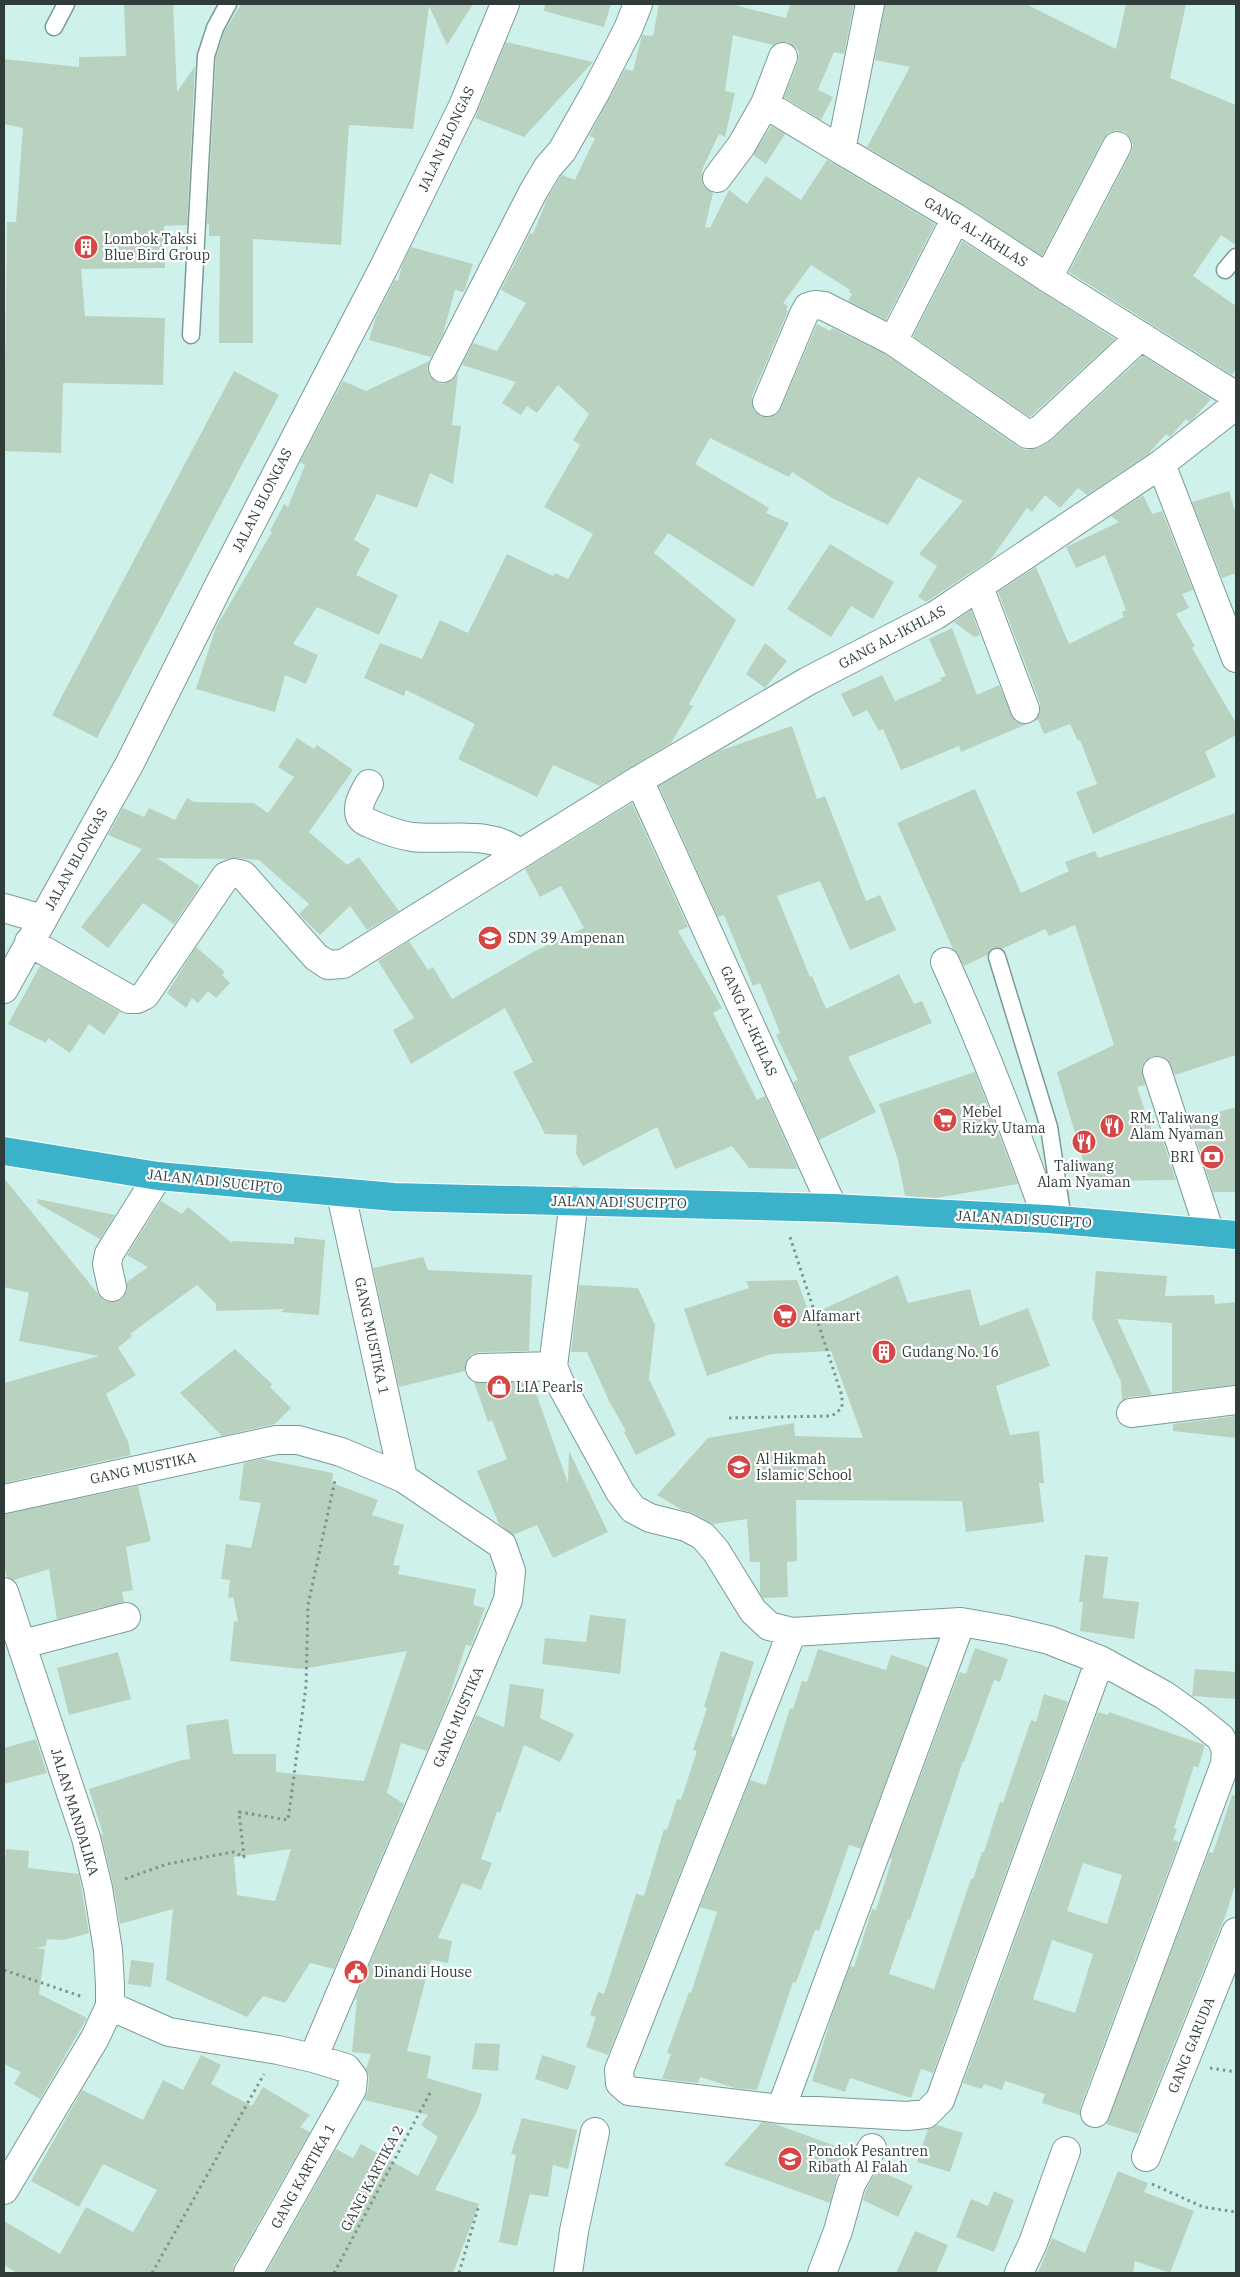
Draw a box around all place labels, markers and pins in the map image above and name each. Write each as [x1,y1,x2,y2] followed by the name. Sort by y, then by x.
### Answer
[104,230,210,264] place label: Lombok Taksi Blue Bird Group
[73,234,99,260] building icon: Lombok Taksi Blue Bird Group
[477,925,503,951] school or university icon: SDN 39 Ampenan
[508,929,625,947] place label: SDN 39 Ampenan
[962,1103,1046,1137] place label: Mebel Rizky Utama
[932,1107,958,1133] supermarket icon: Mebel Rizky Utama
[1130,1109,1224,1143] place label: RM. Taliwang Alam Nyaman
[1099,1113,1125,1139] restaurant icon: RM. Taliwang Alam Nyaman
[1071,1129,1097,1155] restaurant icon: Taliwang Alam Nyaman
[1199,1144,1225,1170] bank icon: BRI
[1170,1148,1194,1166] place label: BRI
[1037,1157,1131,1191] place label: Taliwang Alam Nyaman
[772,1303,798,1329] supermarket icon: Alfamart
[802,1307,860,1325] place label: Alfamart
[871,1339,897,1365] building icon: Gudang No. 16
[902,1343,999,1361] place label: Gudang No. 16
[486,1374,512,1400] shop icon: LIA Pearls
[516,1378,583,1396] place label: LIA Pearls
[756,1450,852,1484] place label: Al Hikmah Islamic School
[726,1454,752,1480] school or university icon: Al Hikmah Islamic School
[343,1959,369,1985] public building icon: Dinandi House
[374,1963,472,1981] place label: Dinandi House
[808,2142,928,2176] place label: Pondok Pesantren Ribath Al Falah
[777,2146,803,2172] school or university icon: Pondok Pesantren Ribath Al Falah

